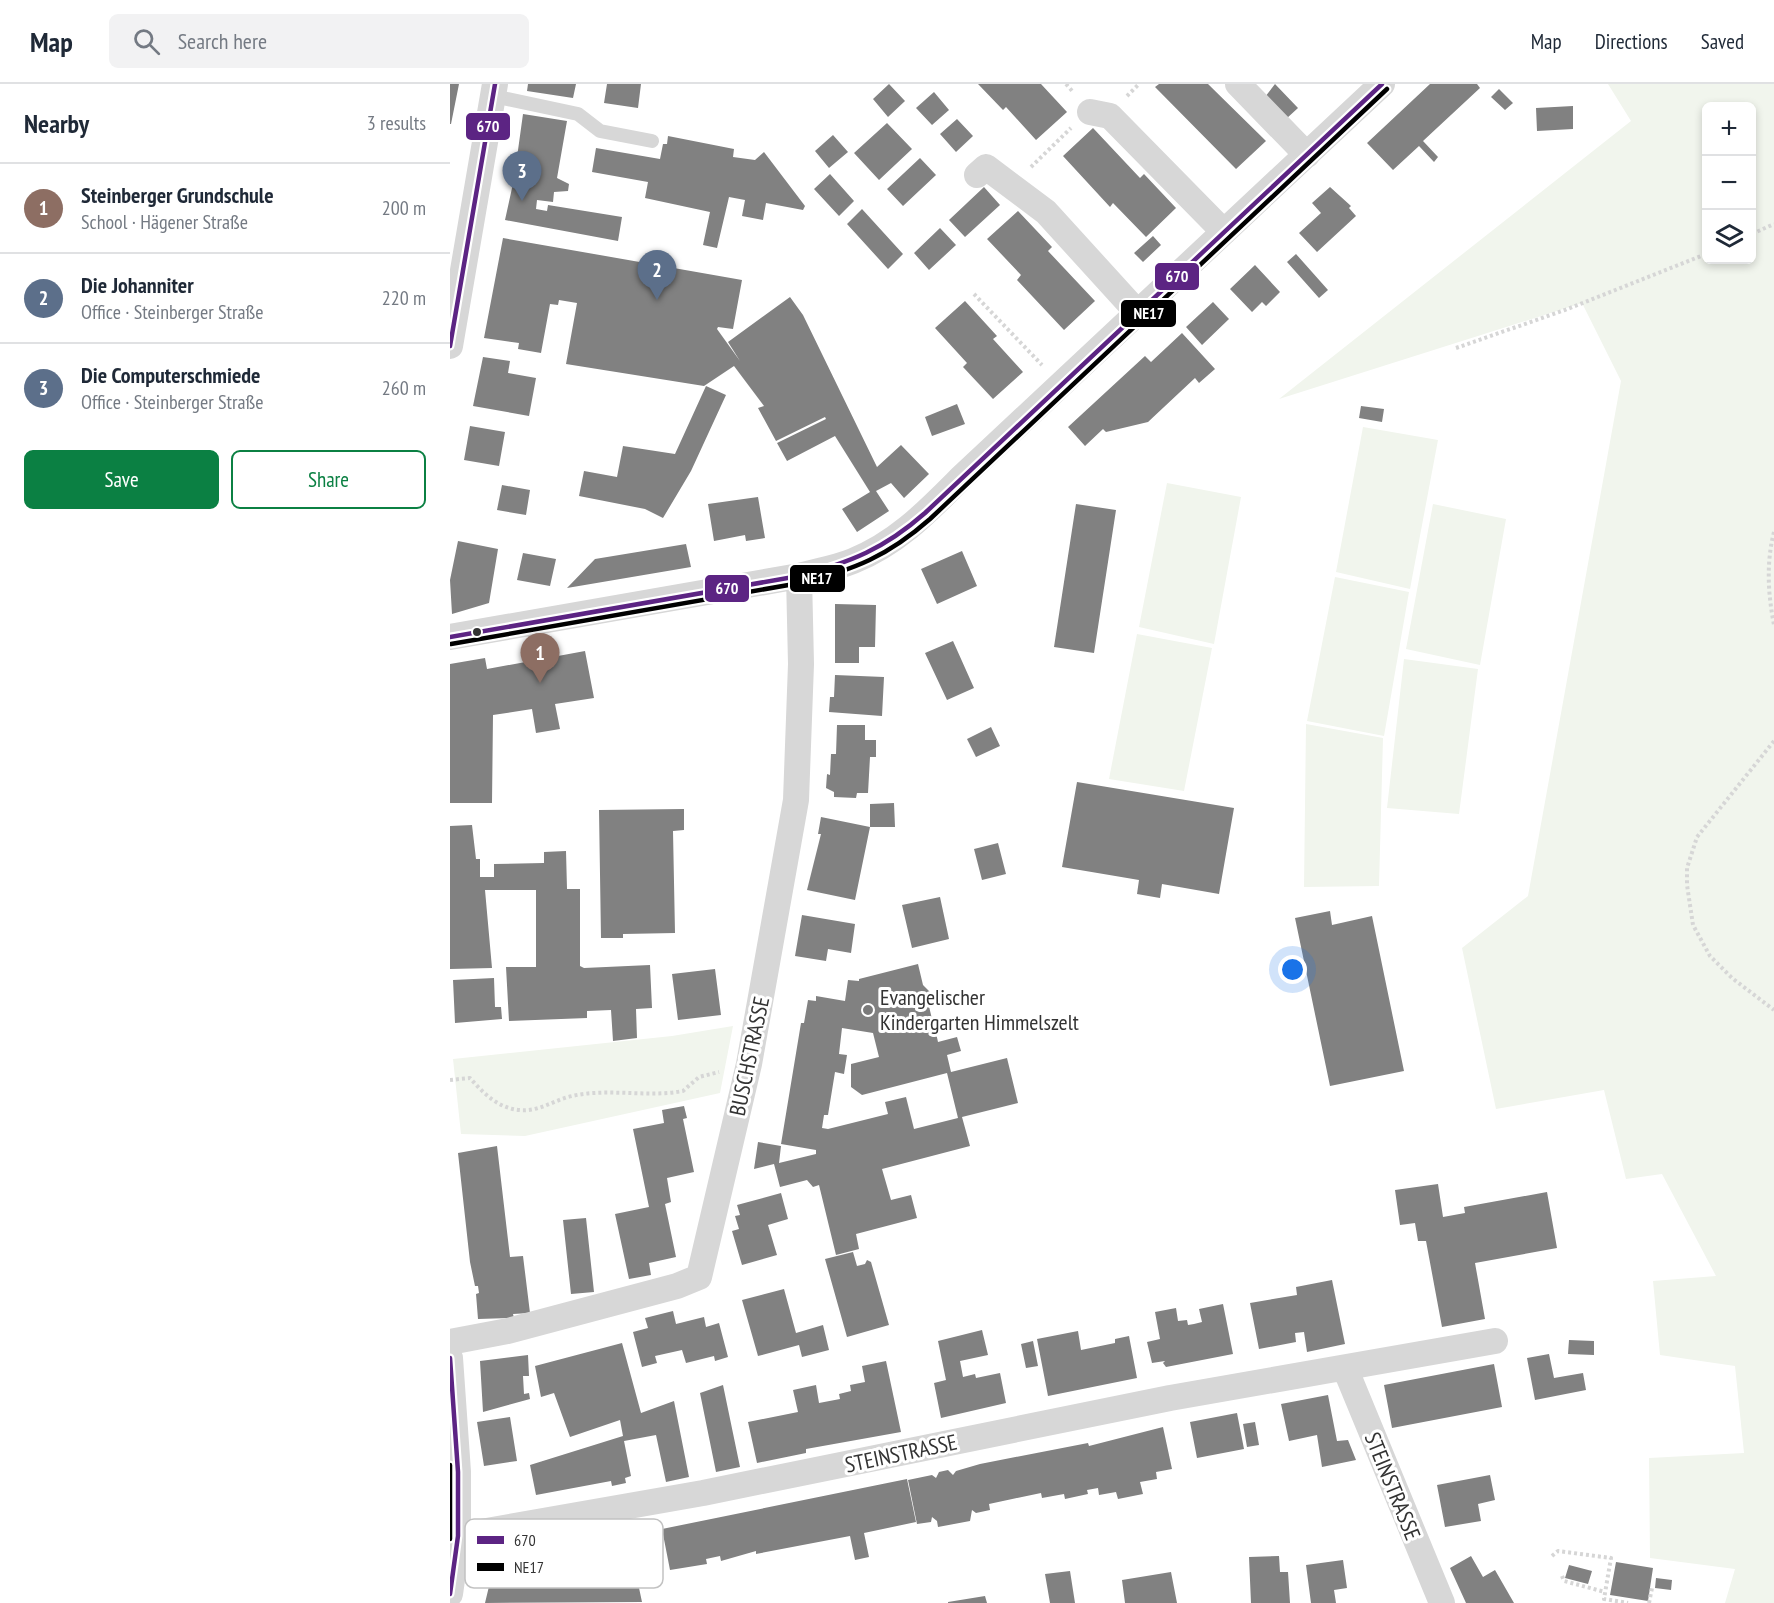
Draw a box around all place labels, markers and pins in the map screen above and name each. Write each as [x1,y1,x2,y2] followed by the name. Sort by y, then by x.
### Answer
[502,152,542,201] pin: 3
[638,250,676,300] pin: 2
[471,626,483,638] unlabelled marker
[520,634,560,683] pin: 1
[880,983,1079,1036] place label: Evangelischer Kindergarten Himmelszelt
[861,1003,875,1017] marker: Evangelischer Kindergarten Himmelszelt

